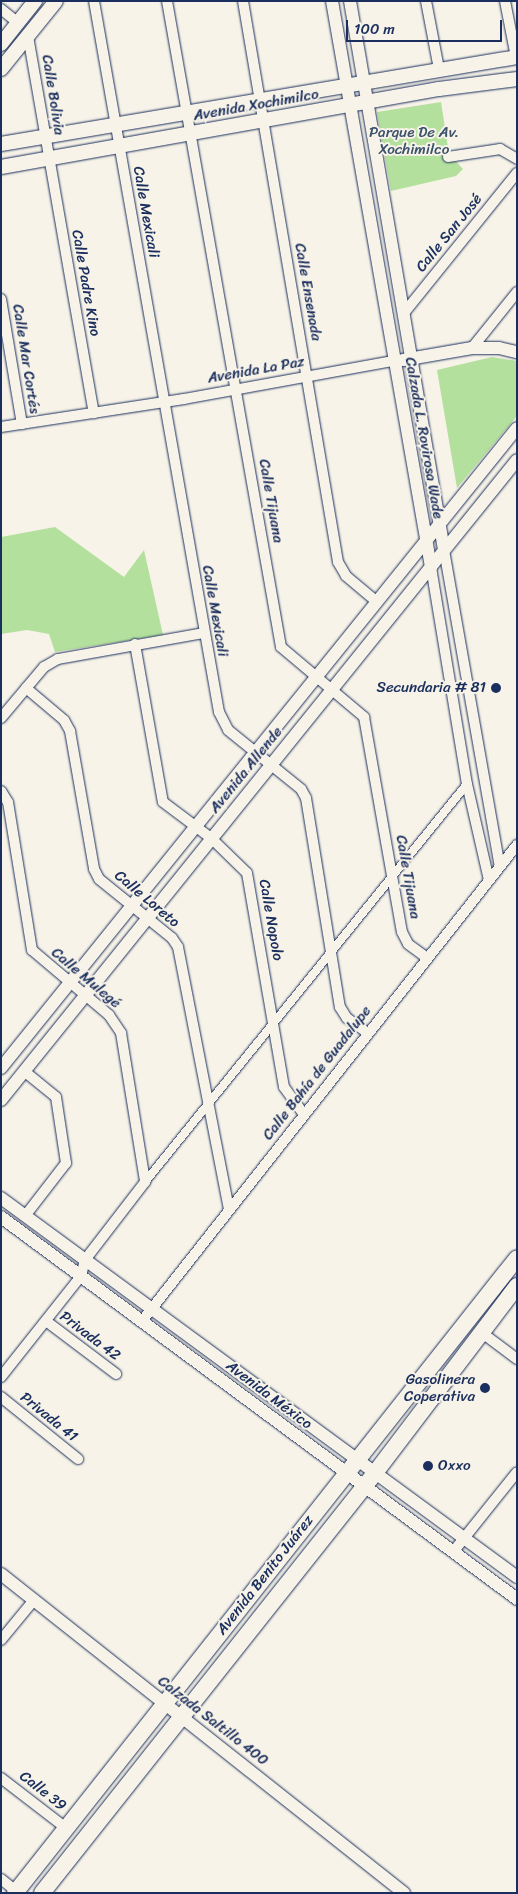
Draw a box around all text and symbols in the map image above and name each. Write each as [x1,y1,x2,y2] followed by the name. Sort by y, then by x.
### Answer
[348,10,504,42] scale bar
[354,16,395,42] text: 100 m
[38,53,68,137] street label: Calle Bolivia
[192,85,320,125] street label: Avenida Xochimilco
[369,123,459,158] park label: Parque De Av. Xochimilco
[129,165,163,259] street label: Calle Mexicali
[412,190,486,276] street label: Calle San José
[68,228,104,338] street label: Calle Padre Kino
[291,242,325,342] street label: Calle Ensenada
[8,303,44,415] street label: Calle Mar Cortés
[206,353,306,387] street label: Avenida La Paz
[401,356,447,520] street label: Calzada L. Rovirosa Wade
[255,457,287,545] street label: Calle Tijuana
[198,564,232,658] street label: Calle Mexicali
[376,679,486,697] place label: Secundaria # 81
[490,682,502,694] marker: Secundaria # 81
[206,723,286,817] street label: Avenida Allende
[392,833,424,921] street label: Calle Tijuana
[111,867,183,931] street label: Calle Loreto
[255,878,287,962] street label: Calle Nopolo
[48,944,124,1012] street label: Calle Mulegé
[259,1002,375,1144] street label: Calle Bahía de Guadalupe
[56,1307,124,1365] street label: Privada 42
[222,1357,316,1433] street label: Avenida México
[404,1370,475,1405] place label: Gasolinera Coperativa
[479,1382,491,1394] marker: Gasolinera Coperativa
[17,1388,81,1446] street label: Privada 41
[438,1457,471,1475] place label: Oxxo
[422,1460,434,1472] marker: Oxxo
[213,1512,317,1638] street label: Avenida Benito Juárez
[154,1672,272,1770] street label: Calzada Saltillo 400
[16,1767,70,1815] street label: Calle 39

